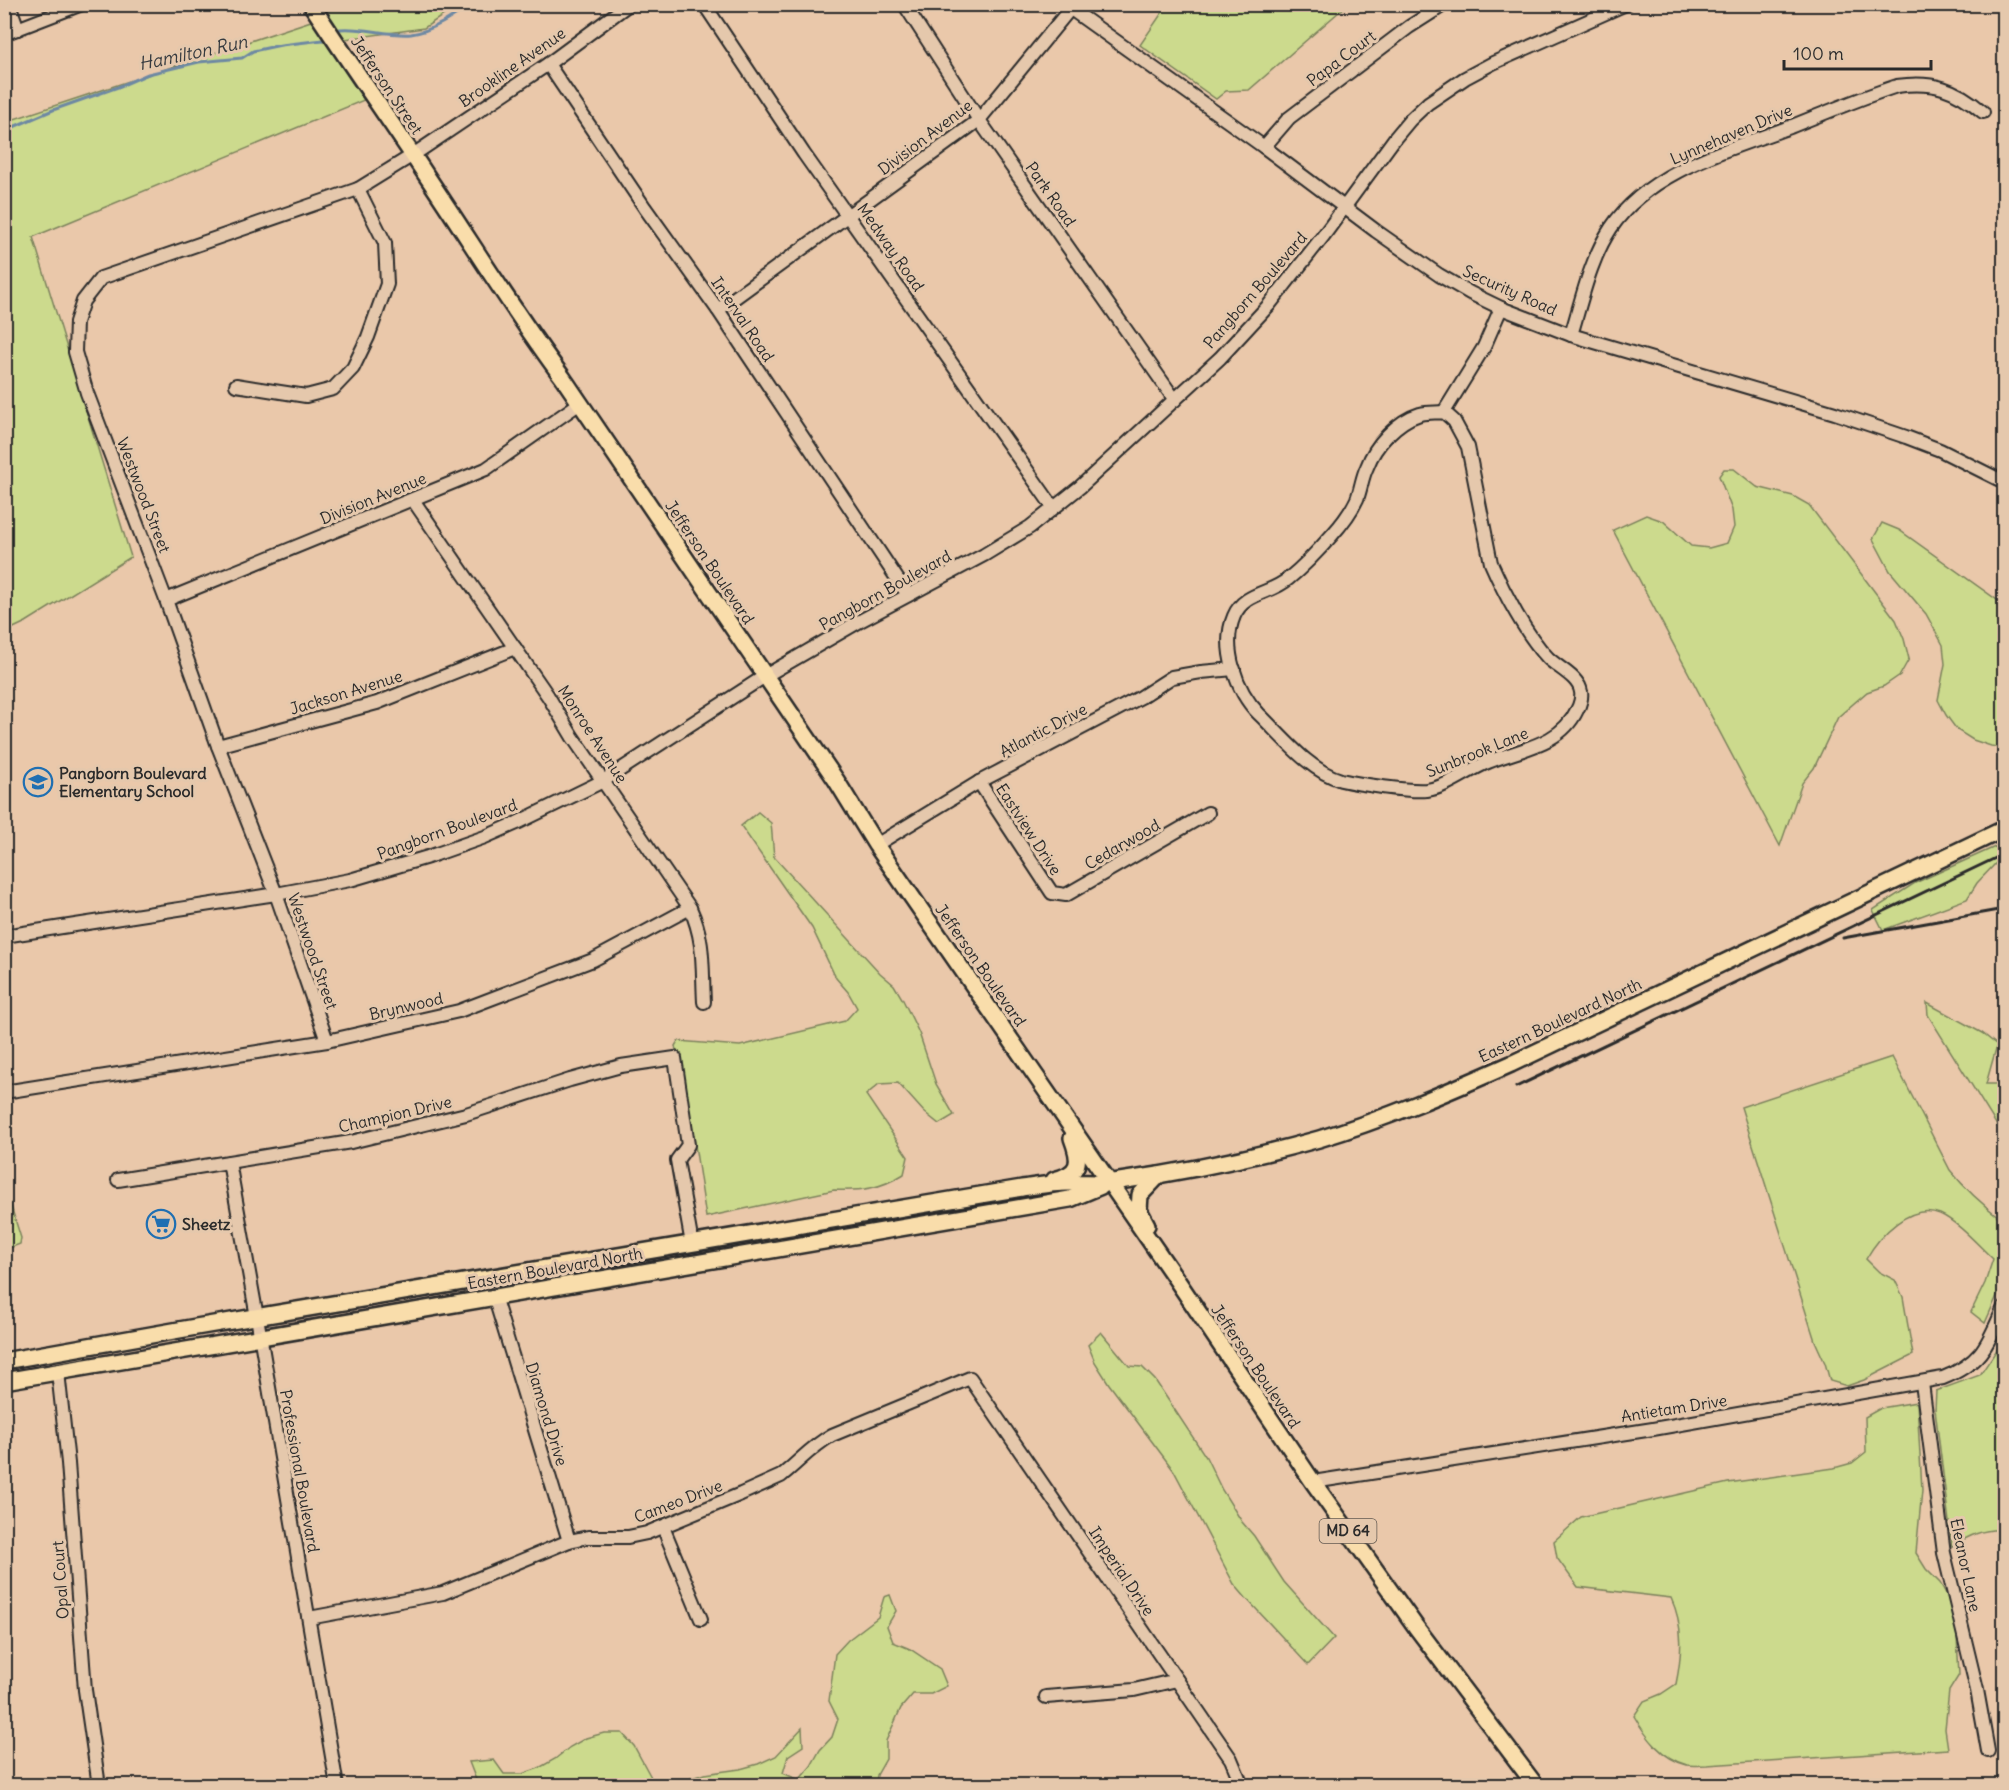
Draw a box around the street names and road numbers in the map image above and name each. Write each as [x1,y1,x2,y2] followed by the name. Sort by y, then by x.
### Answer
[455,23,569,111] street label: Brookline Avenue
[1303,25,1380,90] street label: Papa Court
[347,32,428,138] street label: Jefferson Street
[874,95,976,179] street label: Division Avenue
[1667,99,1795,169] street label: Lynnehaven Drive
[1021,158,1081,230] street label: Park Road
[853,199,929,295] street label: Medway Road
[1199,228,1311,352] street label: Pangborn Boulevard
[1460,260,1560,320] street label: Security Road
[707,273,779,365] street label: Interval Road
[113,435,175,556] street label: Westwood Street
[317,468,429,528] street label: Division Avenue
[661,496,759,628] street label: Jefferson Boulevard
[816,545,954,635] street label: Pangborn Boulevard
[287,665,405,719] street label: Jackson Avenue
[554,681,632,787] street label: Monroe Avenue
[996,699,1090,761] street label: Atlantic Drive
[1423,722,1531,782] street label: Sunbrook Lane
[992,779,1066,879] street label: Eastview Drive
[374,794,520,864] street label: Pangborn Boulevard
[1081,814,1163,874] street label: Cedarwood
[284,890,342,1012] street label: Westwood Street
[931,900,1031,1030] street label: Jefferson Boulevard
[1475,973,1645,1067] street label: Eastern Boulevard North
[367,988,445,1024] street label: Brynwood
[336,1091,454,1137] street label: Champion Drive
[466,1243,644,1293] street label: Eastern Boulevard North
[1207,1300,1305,1432] street label: Jefferson Boulevard
[522,1360,572,1468] street label: Diamond Drive
[276,1388,324,1554] street label: Professional Boulevard
[1619,1390,1729,1426] street label: Antietam Drive
[631,1475,725,1527] street label: Cameo Drive
[1946,1516,1986,1614] street label: Eleanor Lane
[1320,1519,1376,1543] road number: MD 64
[1085,1523,1159,1619] street label: Imperial Drive
[47,1539,73,1620] street label: Opal Court

